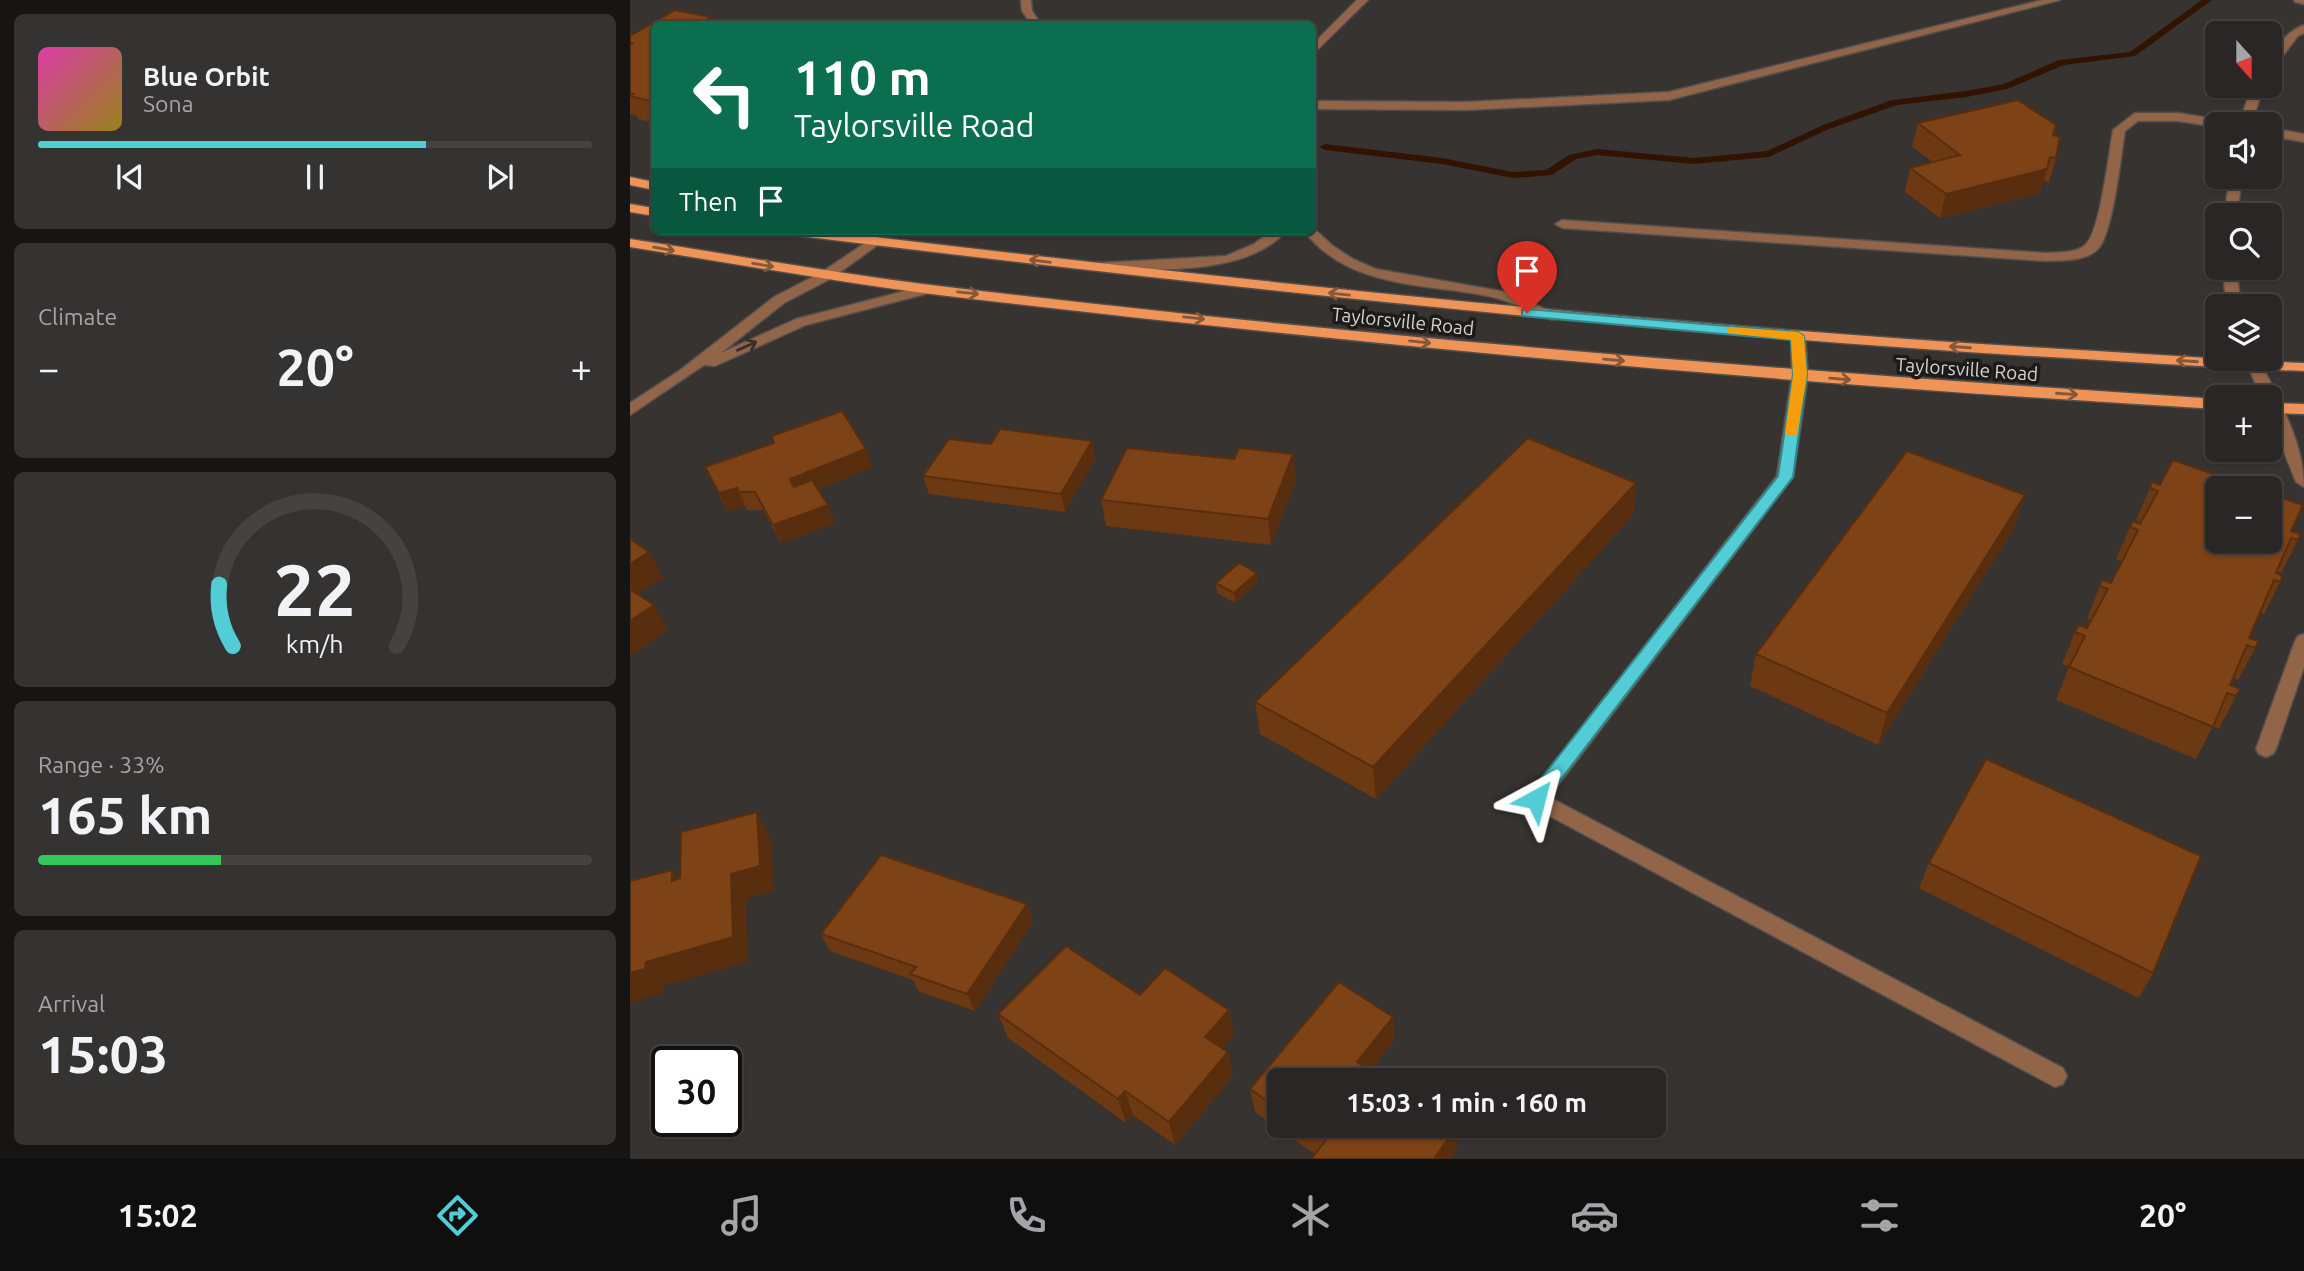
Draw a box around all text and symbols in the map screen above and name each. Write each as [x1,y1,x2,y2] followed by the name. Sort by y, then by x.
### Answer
[2205,21,2282,98] north arrow
[2205,21,2282,553] map controls
[679,49,770,140] icon: left
[794,49,931,104] text: 110 m
[143,62,270,91] text: Blue Orbit
[143,91,193,116] text: Sona
[794,107,1034,143] text: Taylorsville Road
[2205,112,2282,189] button: sound
[111,158,149,196] icon: previous
[296,158,334,196] icon: pause
[481,158,519,196] icon: next
[752,182,790,220] icon: arrive
[679,187,738,216] text: Then
[2205,203,2282,280] button: search
[1497,241,1557,313] pin
[652,243,675,256] one-way arrow
[1508,252,1546,290] icon: arrive
[1029,255,1052,268] one-way arrow
[751,259,773,272] one-way arrow
[956,286,979,299] one-way arrow
[1329,288,1351,301] one-way arrow
[2205,294,2282,371] button: layers
[1331,303,1475,339] street label: Taylorsville Road
[38,304,117,329] text: Climate
[1182,311,1205,324] one-way arrow
[1409,336,1431,349] one-way arrow
[276,338,354,396] text: 20°
[735,339,757,352] one-way arrow
[1949,340,1972,353] one-way arrow
[38,347,59,389] text: −
[571,347,592,389] text: +
[1895,353,2039,385] street label: Taylorsville Road
[1602,354,1624,367] one-way arrow
[2176,354,2199,367] one-way arrow
[1829,373,1851,386] one-way arrow
[2205,385,2282,462] button: +
[2056,388,2079,401] one-way arrow
[2205,476,2282,553] button: −
[274,548,356,630] text: 22
[286,629,344,657] text: km/h
[38,752,165,777] text: Range · 33%
[1499,762,1573,836] position arrow
[38,786,212,844] text: 165 km
[38,991,105,1016] text: Arrival
[38,1025,168,1083] text: 15:03
[651,1046,742,1137] speed limit sign: 30
[1346,1088,1587,1117] text: 15:03 · 1 min · 160 m
[433,1191,482,1240] icon: directions
[717,1191,766,1240] icon: music
[1002,1191,1051,1240] icon: phone
[1286,1191,1335,1240] icon: climate
[1570,1191,1619,1240] icon: car
[1855,1191,1904,1240] icon: filters
[118,1197,198,1233] text: 15:02
[2139,1197,2186,1233] text: 20°

